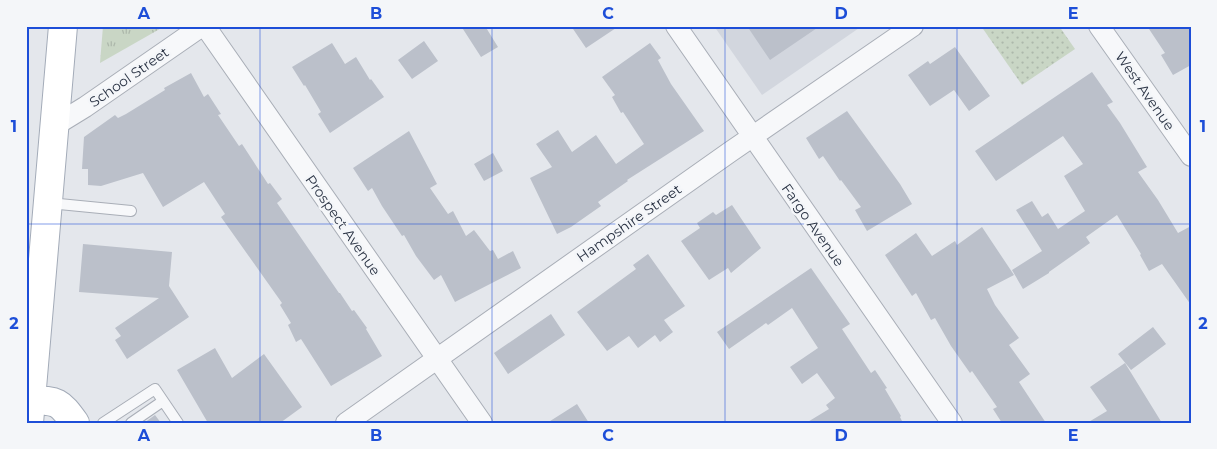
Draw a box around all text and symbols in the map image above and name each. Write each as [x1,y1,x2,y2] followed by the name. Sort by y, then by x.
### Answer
[137,4,151,23] text: A
[370,4,382,23] text: B
[602,4,614,23] text: C
[834,4,848,23] text: D
[1068,4,1078,23] text: E
[86,43,173,111] street label: School Street
[1111,48,1179,134] street label: West Avenue
[11,117,17,136] text: 1
[1200,117,1206,136] text: 1
[302,171,384,279] street label: Prospect Avenue
[573,180,685,266] street label: Hampshire Street
[778,180,848,270] street label: Fargo Avenue
[9,314,19,333] text: 2
[1198,314,1208,333] text: 2
[137,426,151,445] text: A
[370,426,382,445] text: B
[602,426,614,445] text: C
[834,426,848,445] text: D
[1068,426,1078,445] text: E

